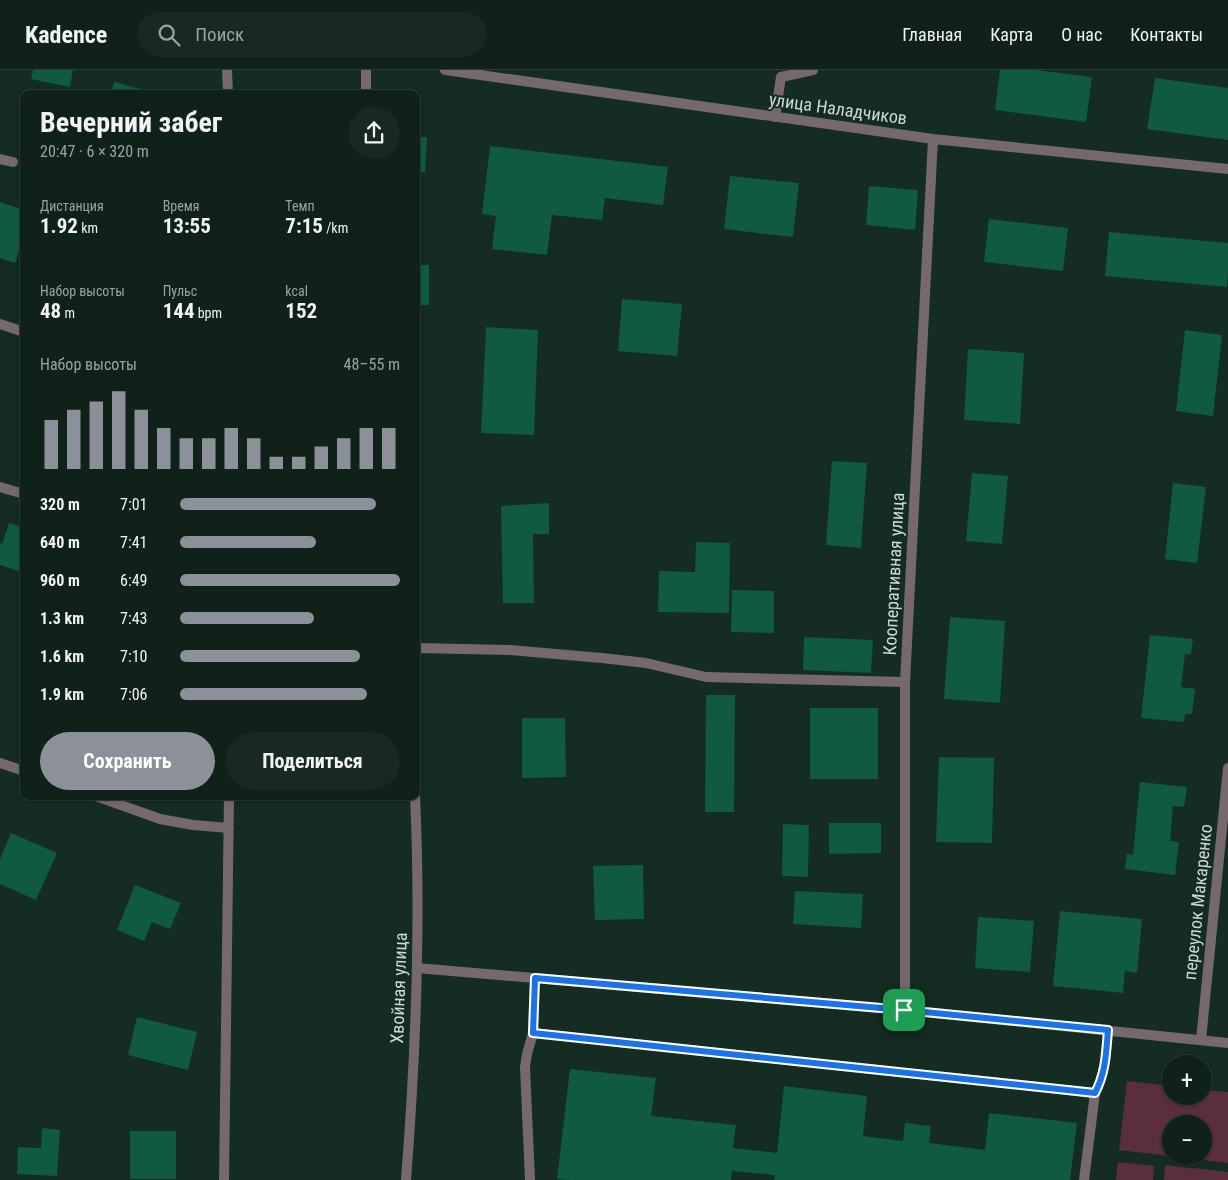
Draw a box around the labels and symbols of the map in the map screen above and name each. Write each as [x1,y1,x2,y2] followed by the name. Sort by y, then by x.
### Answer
[768,88,908,129] street label: улица Наладчиков
[879,492,908,656] street label: Кооперативная улица
[1179,823,1216,981] street label: переулок Макаренко
[386,932,411,1044] street label: Хвойная улица
[883,989,925,1031] pin

